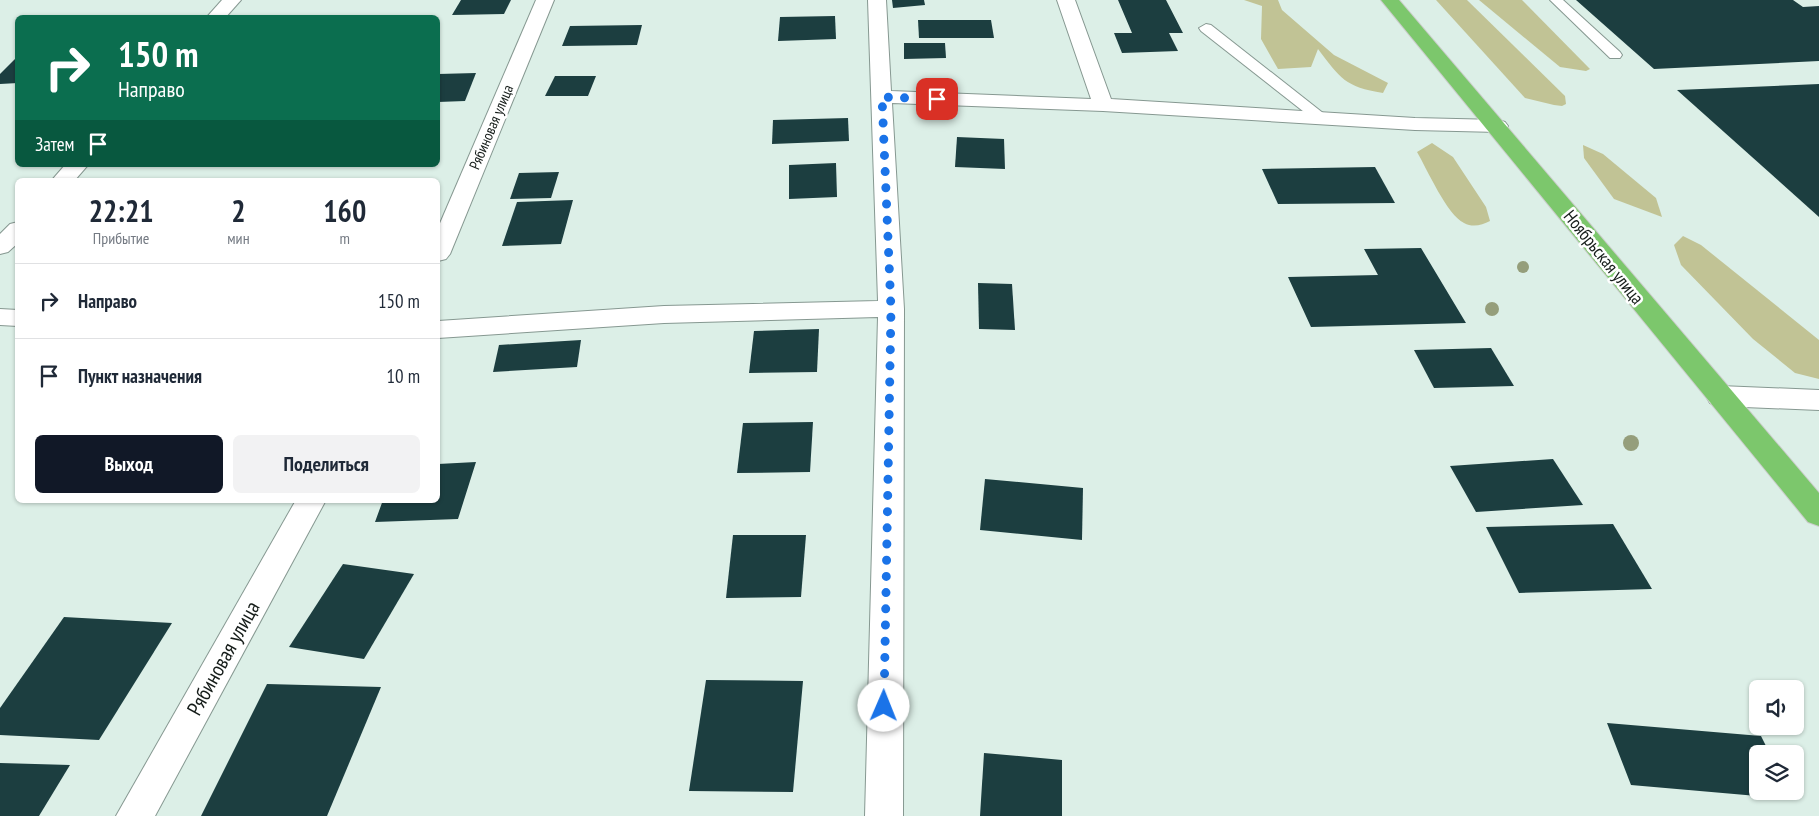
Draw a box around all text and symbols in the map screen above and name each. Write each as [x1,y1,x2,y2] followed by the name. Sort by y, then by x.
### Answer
[118,31,199,77] text: 150 m
[35,35,100,100] icon: right
[118,75,185,103] text: Направо
[916,78,958,120] pin
[465,82,517,172] street label: Рябиновая улица
[923,85,951,113] icon: arrive
[84,130,112,158] icon: arrive
[35,132,74,156] text: Затем
[89,191,154,230] text: 22:21
[231,191,246,230] text: 2
[323,191,366,230] text: 160
[1559,205,1649,309] street label: Ноябрьская улица
[93,228,149,248] text: Прибытие
[227,228,250,248] text: мин
[340,228,350,248] text: m
[35,287,63,315] icon: right
[78,289,137,313] text: Направо
[378,289,420,313] text: 150 m
[35,362,63,390] icon: arrive
[78,364,202,388] text: Пункт назначения
[387,364,420,388] text: 10 m
[35,435,223,493] button: Выход
[233,435,420,493] button: Поделиться
[181,596,265,720] street label: Рябиновая улица
[857,679,909,731] position arrow
[1749,680,1804,800] map controls
[1749,680,1804,735] button: sound
[1749,745,1804,800] button: layers

